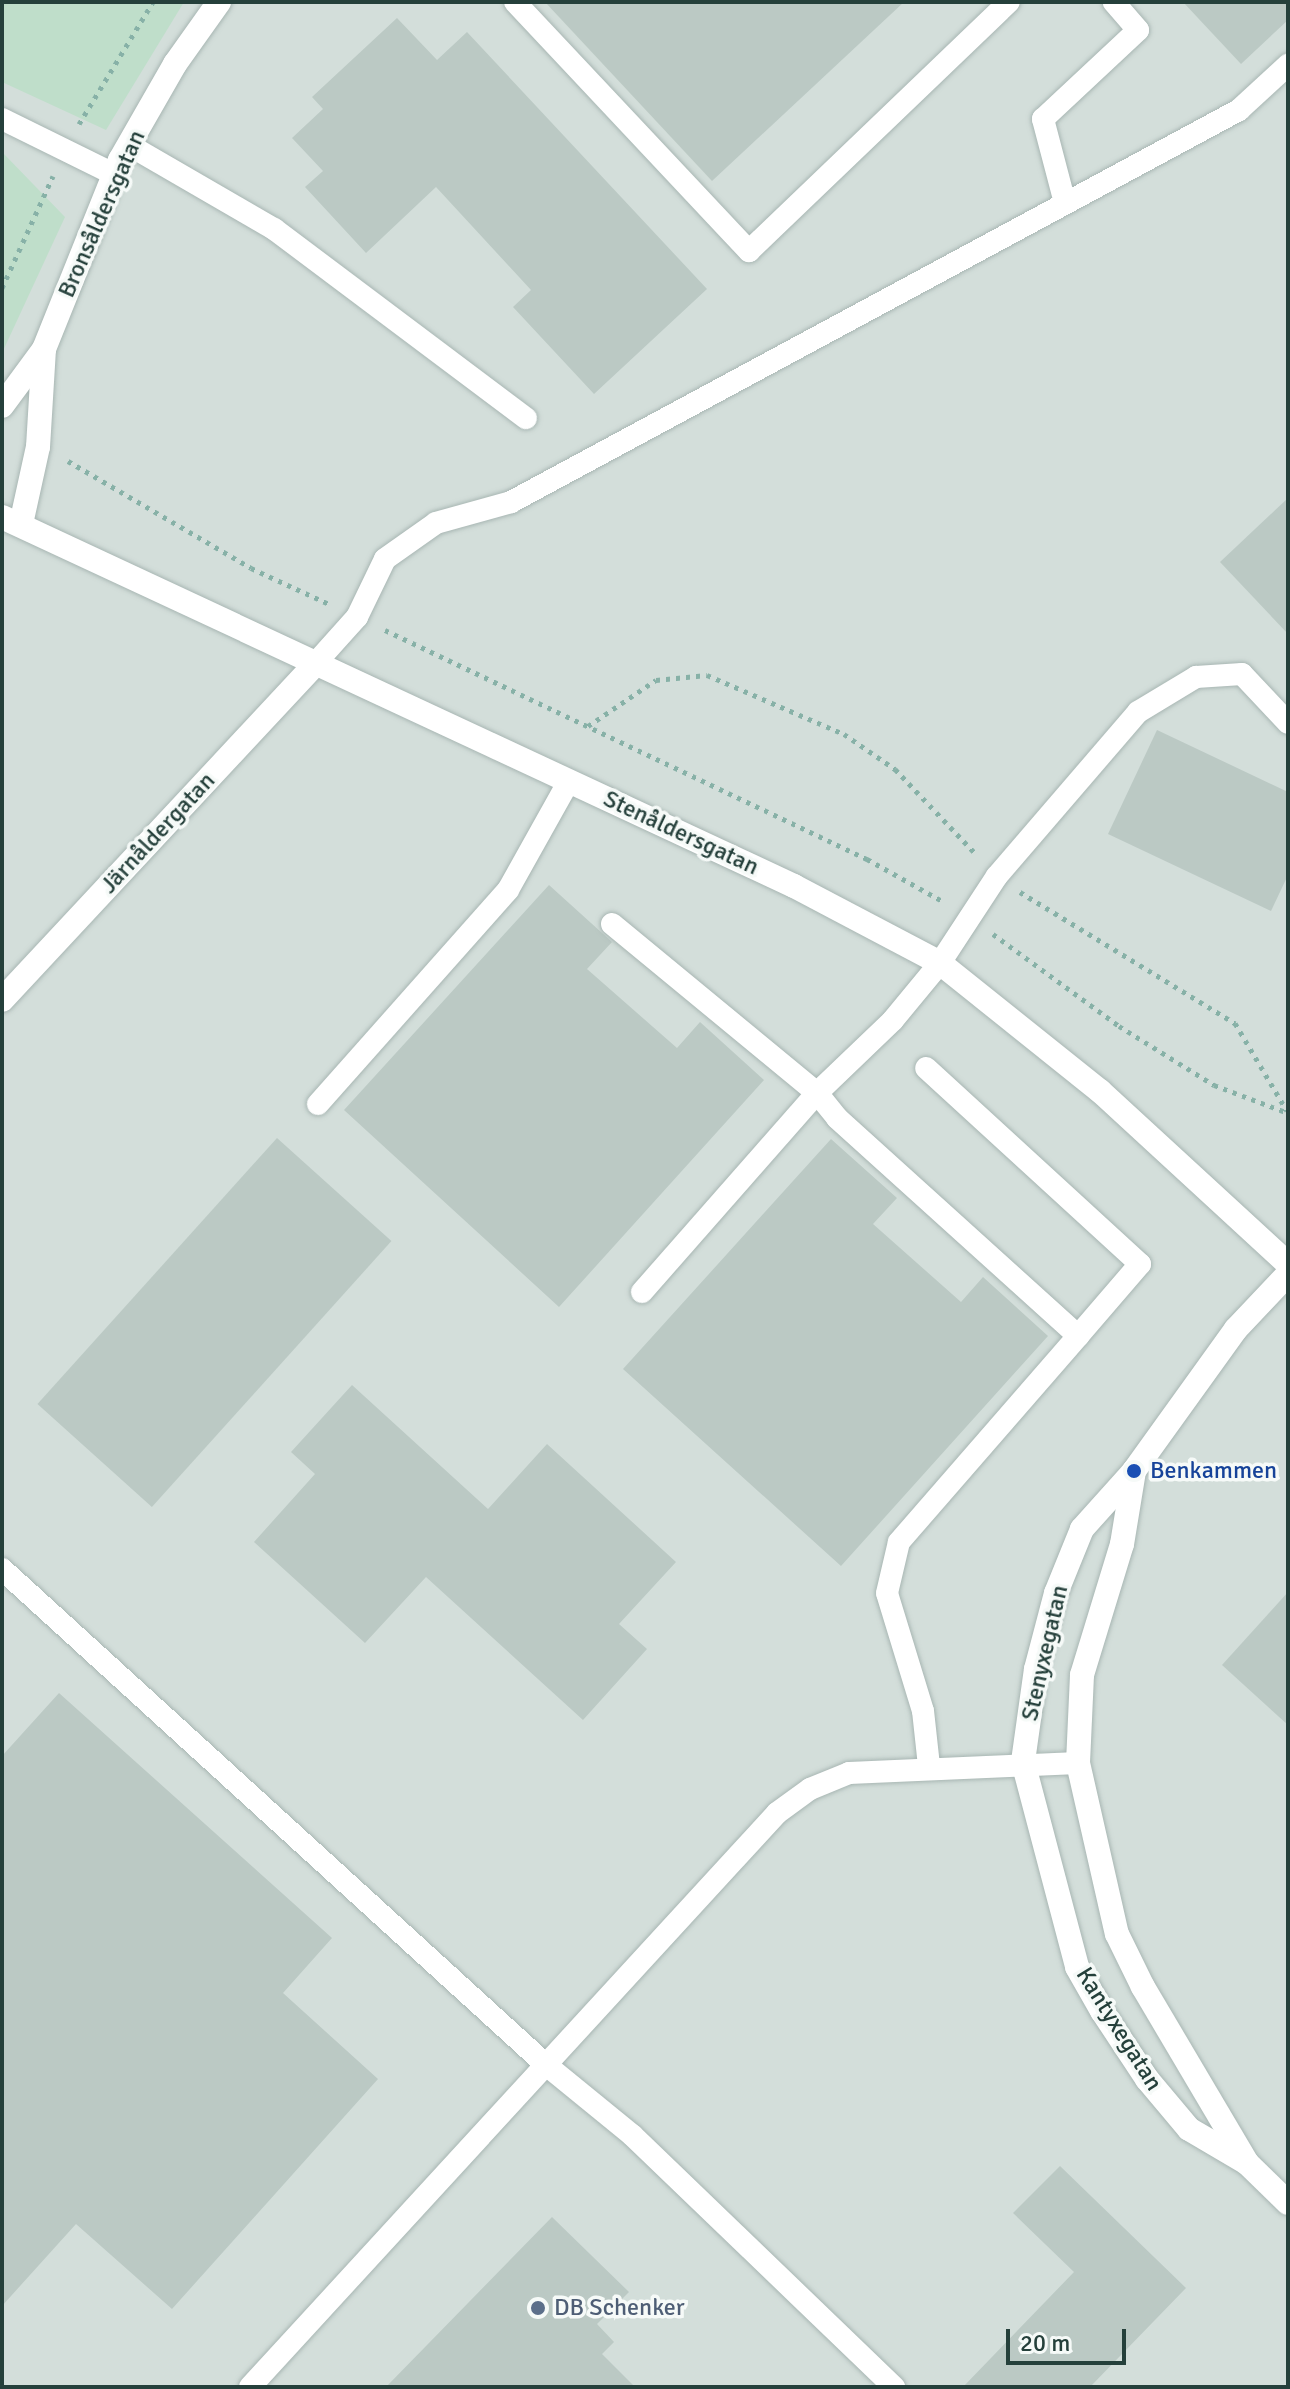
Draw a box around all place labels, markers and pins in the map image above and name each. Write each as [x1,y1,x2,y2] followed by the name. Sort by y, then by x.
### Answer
[1150,1457,1277,1485] place label: Benkammen
[1125,1462,1143,1480] marker: Benkammen
[554,2294,685,2322] place label: DB Schenker
[529,2299,547,2317] marker: DB Schenker

